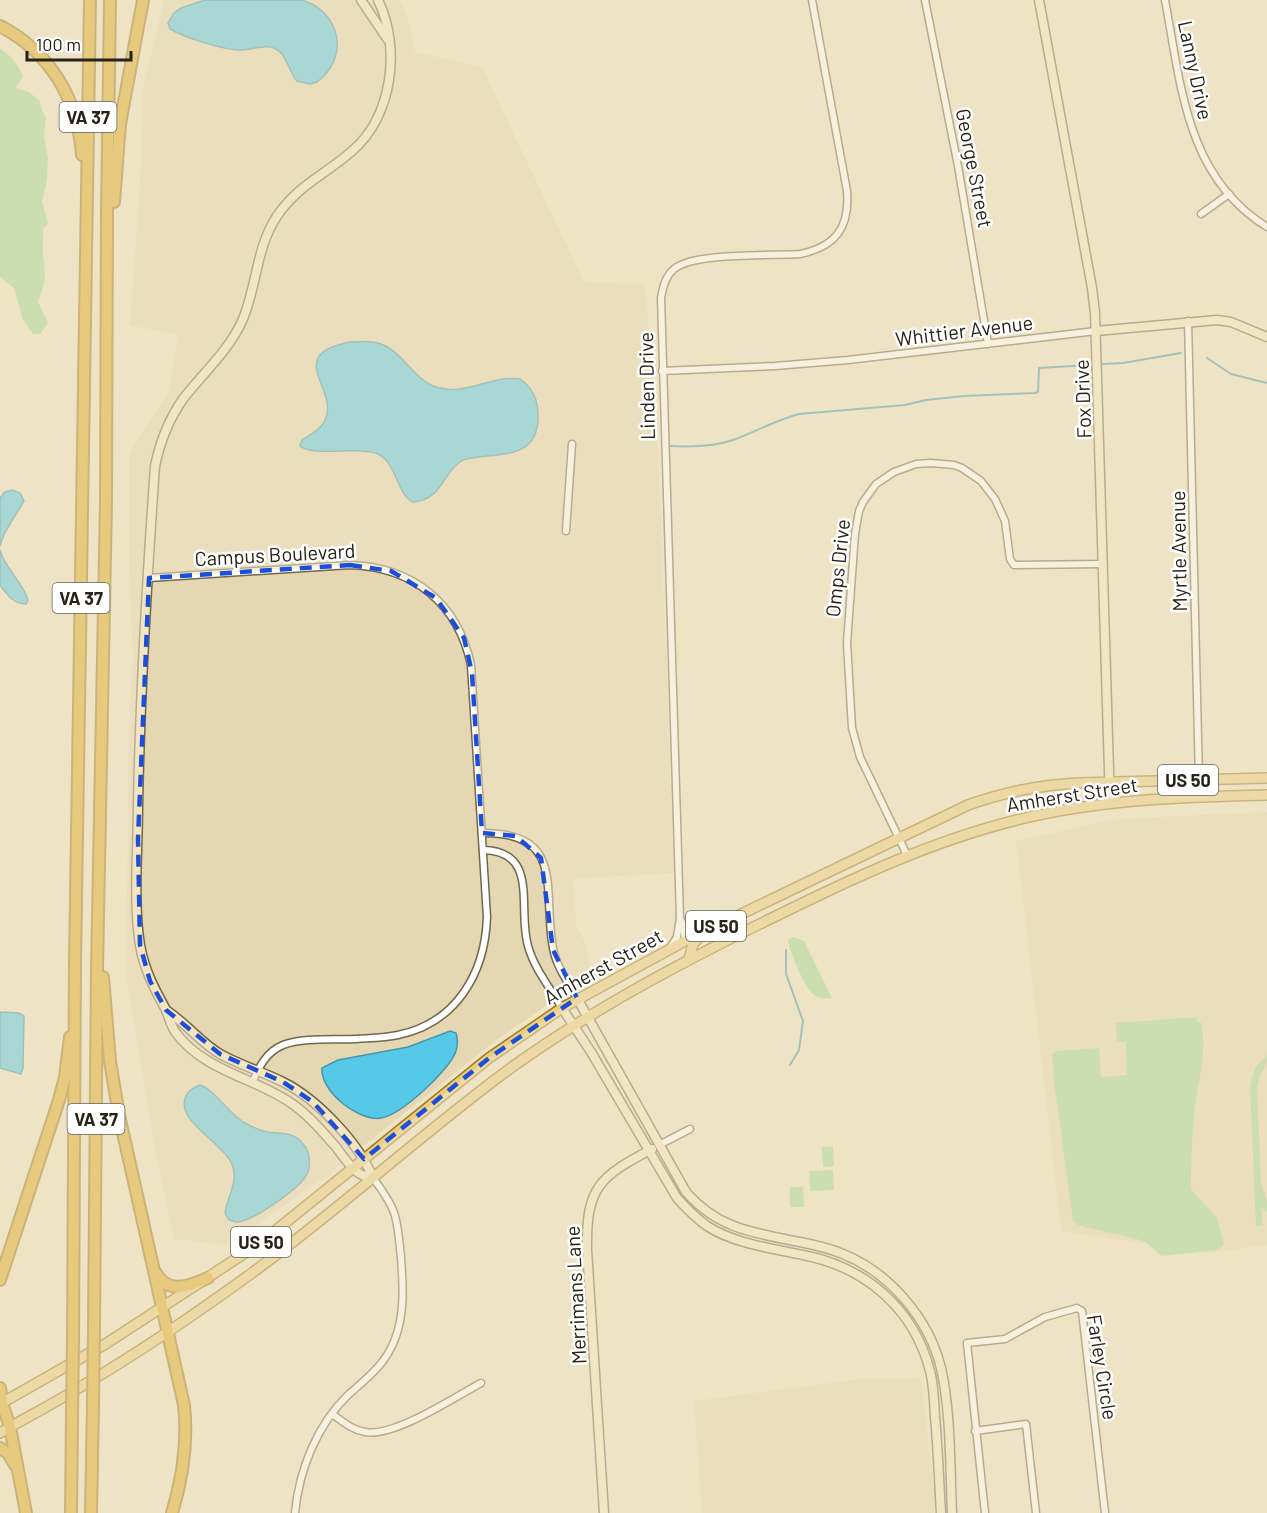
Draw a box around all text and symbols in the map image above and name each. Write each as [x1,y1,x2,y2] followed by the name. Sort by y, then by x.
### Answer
[1174,18,1218,122] street label: Lanny Drive
[27,24,130,62] scale bar
[36,33,81,55] text: 100 m
[60,102,116,132] road number: VA 37
[952,106,998,230] street label: George Street
[894,310,1034,350] street label: Whittier Avenue
[633,332,659,440] street label: Linden Drive
[1069,359,1095,439] street label: Fox Drive
[1165,490,1191,612] street label: Myrtle Avenue
[820,518,854,618] street label: Omps Drive
[194,538,356,570] street label: Campus Boulevard
[52,583,110,613] road number: VA 37
[1158,765,1218,795] road number: US 50
[1005,772,1139,816] street label: Amherst Street
[686,911,746,941] road number: US 50
[539,923,667,1009] street label: Amherst Street
[68,1104,124,1134] road number: VA 37
[559,1225,591,1365] street label: Merrimans Lane
[231,1227,291,1257] road number: US 50
[1083,1313,1123,1421] street label: Farley Circle

